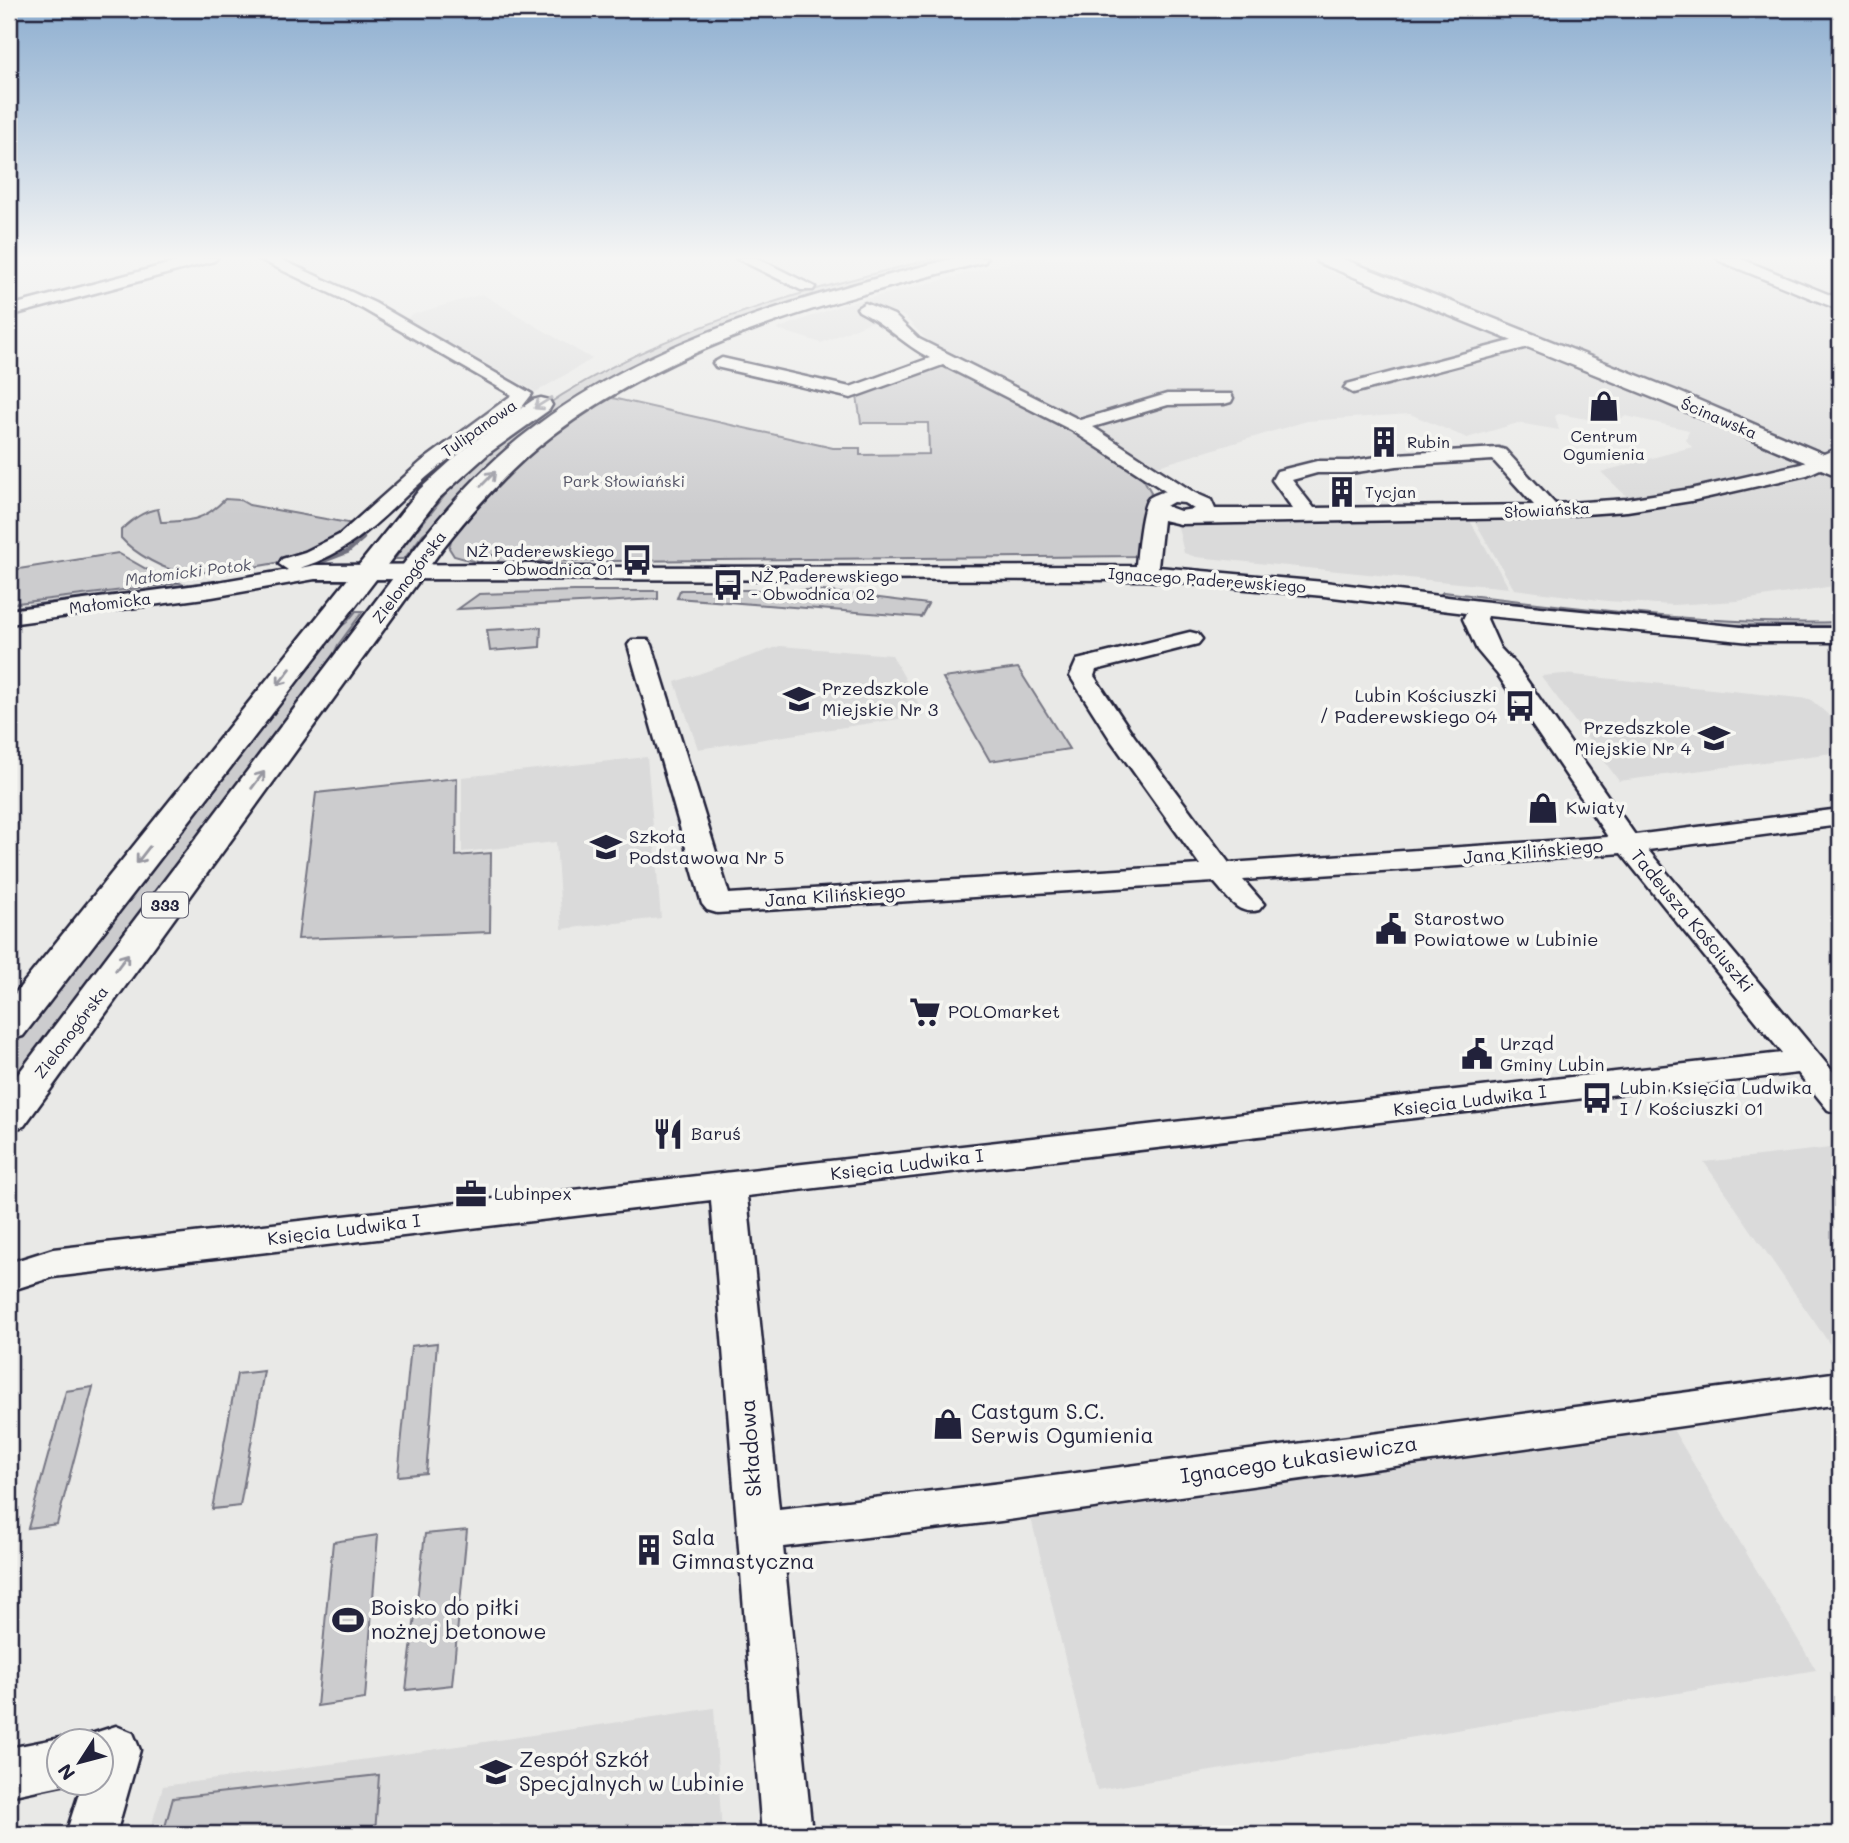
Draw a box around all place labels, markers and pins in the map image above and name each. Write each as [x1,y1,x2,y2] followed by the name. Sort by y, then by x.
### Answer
[1587,389,1621,423] shop icon: Centrum Ogumienia
[1367,425,1401,459] building icon: Rubin
[1563,425,1645,464] place label: Centrum Ogumienia
[1407,431,1450,452] place label: Rubin
[1325,475,1359,509] building icon: Tycjan
[1365,481,1416,502] place label: Tycjan
[466,540,614,579] place label: NŻ Paderewskiego - Obwodnica 01
[620,543,654,577] bus stop icon: NŻ Paderewskiego - Obwodnica 01
[751,565,899,604] place label: NŻ Paderewskiego - Obwodnica 02
[711,568,745,602] bus stop icon: NŻ Paderewskiego - Obwodnica 02
[822,676,938,721] place label: Przedszkole Miejskie Nr 3
[782,682,816,716] school or university icon: Przedszkole Miejskie Nr 3
[1319,683,1497,728] place label: Lubin Kościuszki / Paderewskiego 04
[1503,689,1537,723] bus stop icon: Lubin Kościuszki / Paderewskiego 04
[1575,715,1691,760] place label: Przedszkole Miejskie Nr 4
[1697,721,1731,755] school or university icon: Przedszkole Miejskie Nr 4
[1526,791,1560,825] shop icon: Kwiaty
[1566,795,1625,819] place label: Kwiaty
[629,824,784,869] place label: Szkoła Podstawowa Nr 5
[589,830,623,864] school or university icon: Szkoła Podstawowa Nr 5
[1414,906,1598,951] place label: Starostwo Powiatowe w Lubinie
[1374,912,1408,946] public building icon: Starostwo Powiatowe w Lubinie
[908,995,942,1029] supermarket icon: POLOmarket
[948,999,1060,1023] place label: POLOmarket
[1500,1031,1605,1076] place label: Urząd Gminy Lubin
[1460,1037,1494,1071] public building icon: Urząd Gminy Lubin
[1620,1075,1812,1120] place label: Lubin Księcia Ludwika I / Kościuszki 01
[1580,1081,1614,1115] bus stop icon: Lubin Księcia Ludwika I / Kościuszki 01
[651,1117,685,1151] restaurant icon: Baruś
[691,1121,741,1145] place label: Baruś
[454,1177,488,1211] office icon: Lubinpex
[494,1181,572,1205] place label: Lubinpex
[971,1397,1154,1448] place label: Castgum S.C. Serwis Ogumienia
[931,1407,965,1441] shop icon: Castgum S.C. Serwis Ogumienia
[672,1523,815,1574] place label: Sala Gimnastyczna
[632,1533,666,1567] building icon: Sala Gimnastyczna
[371,1593,547,1644] place label: Boisko do piłki nożnej betonowe
[331,1603,365,1637] sports icon: Boisko do piłki nożnej betonowe
[519,1745,744,1796] place label: Zespół Szkół Specjalnych w Lubinie
[479,1755,513,1789] school or university icon: Zespół Szkół Specjalnych w Lubinie

